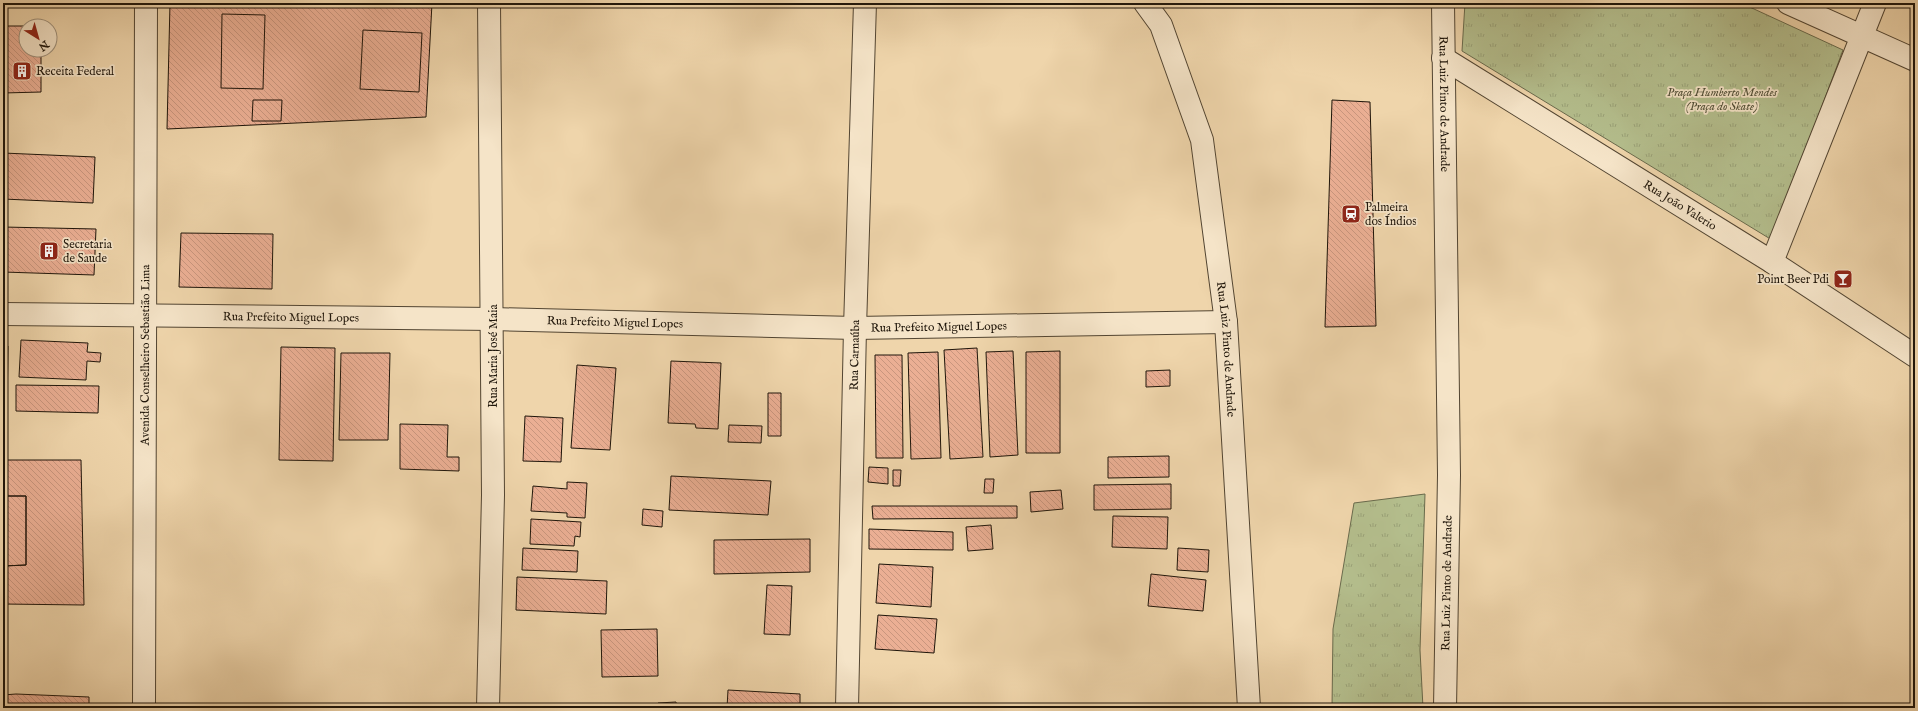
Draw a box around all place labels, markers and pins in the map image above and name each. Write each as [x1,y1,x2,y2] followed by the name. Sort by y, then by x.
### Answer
[11,60,33,82] building icon: Receita Federal
[36,64,115,79] place label: Receita Federal
[1365,200,1417,229] place label: Palmeira dos Índios
[1340,203,1362,225] station icon: Palmeira dos Índios
[63,237,113,266] place label: Secretaria de Saude
[38,240,60,262] building icon: Secretaria de Saude
[1832,268,1854,290] bar icon: Point Beer Pdi
[1757,272,1829,287] place label: Point Beer Pdi

